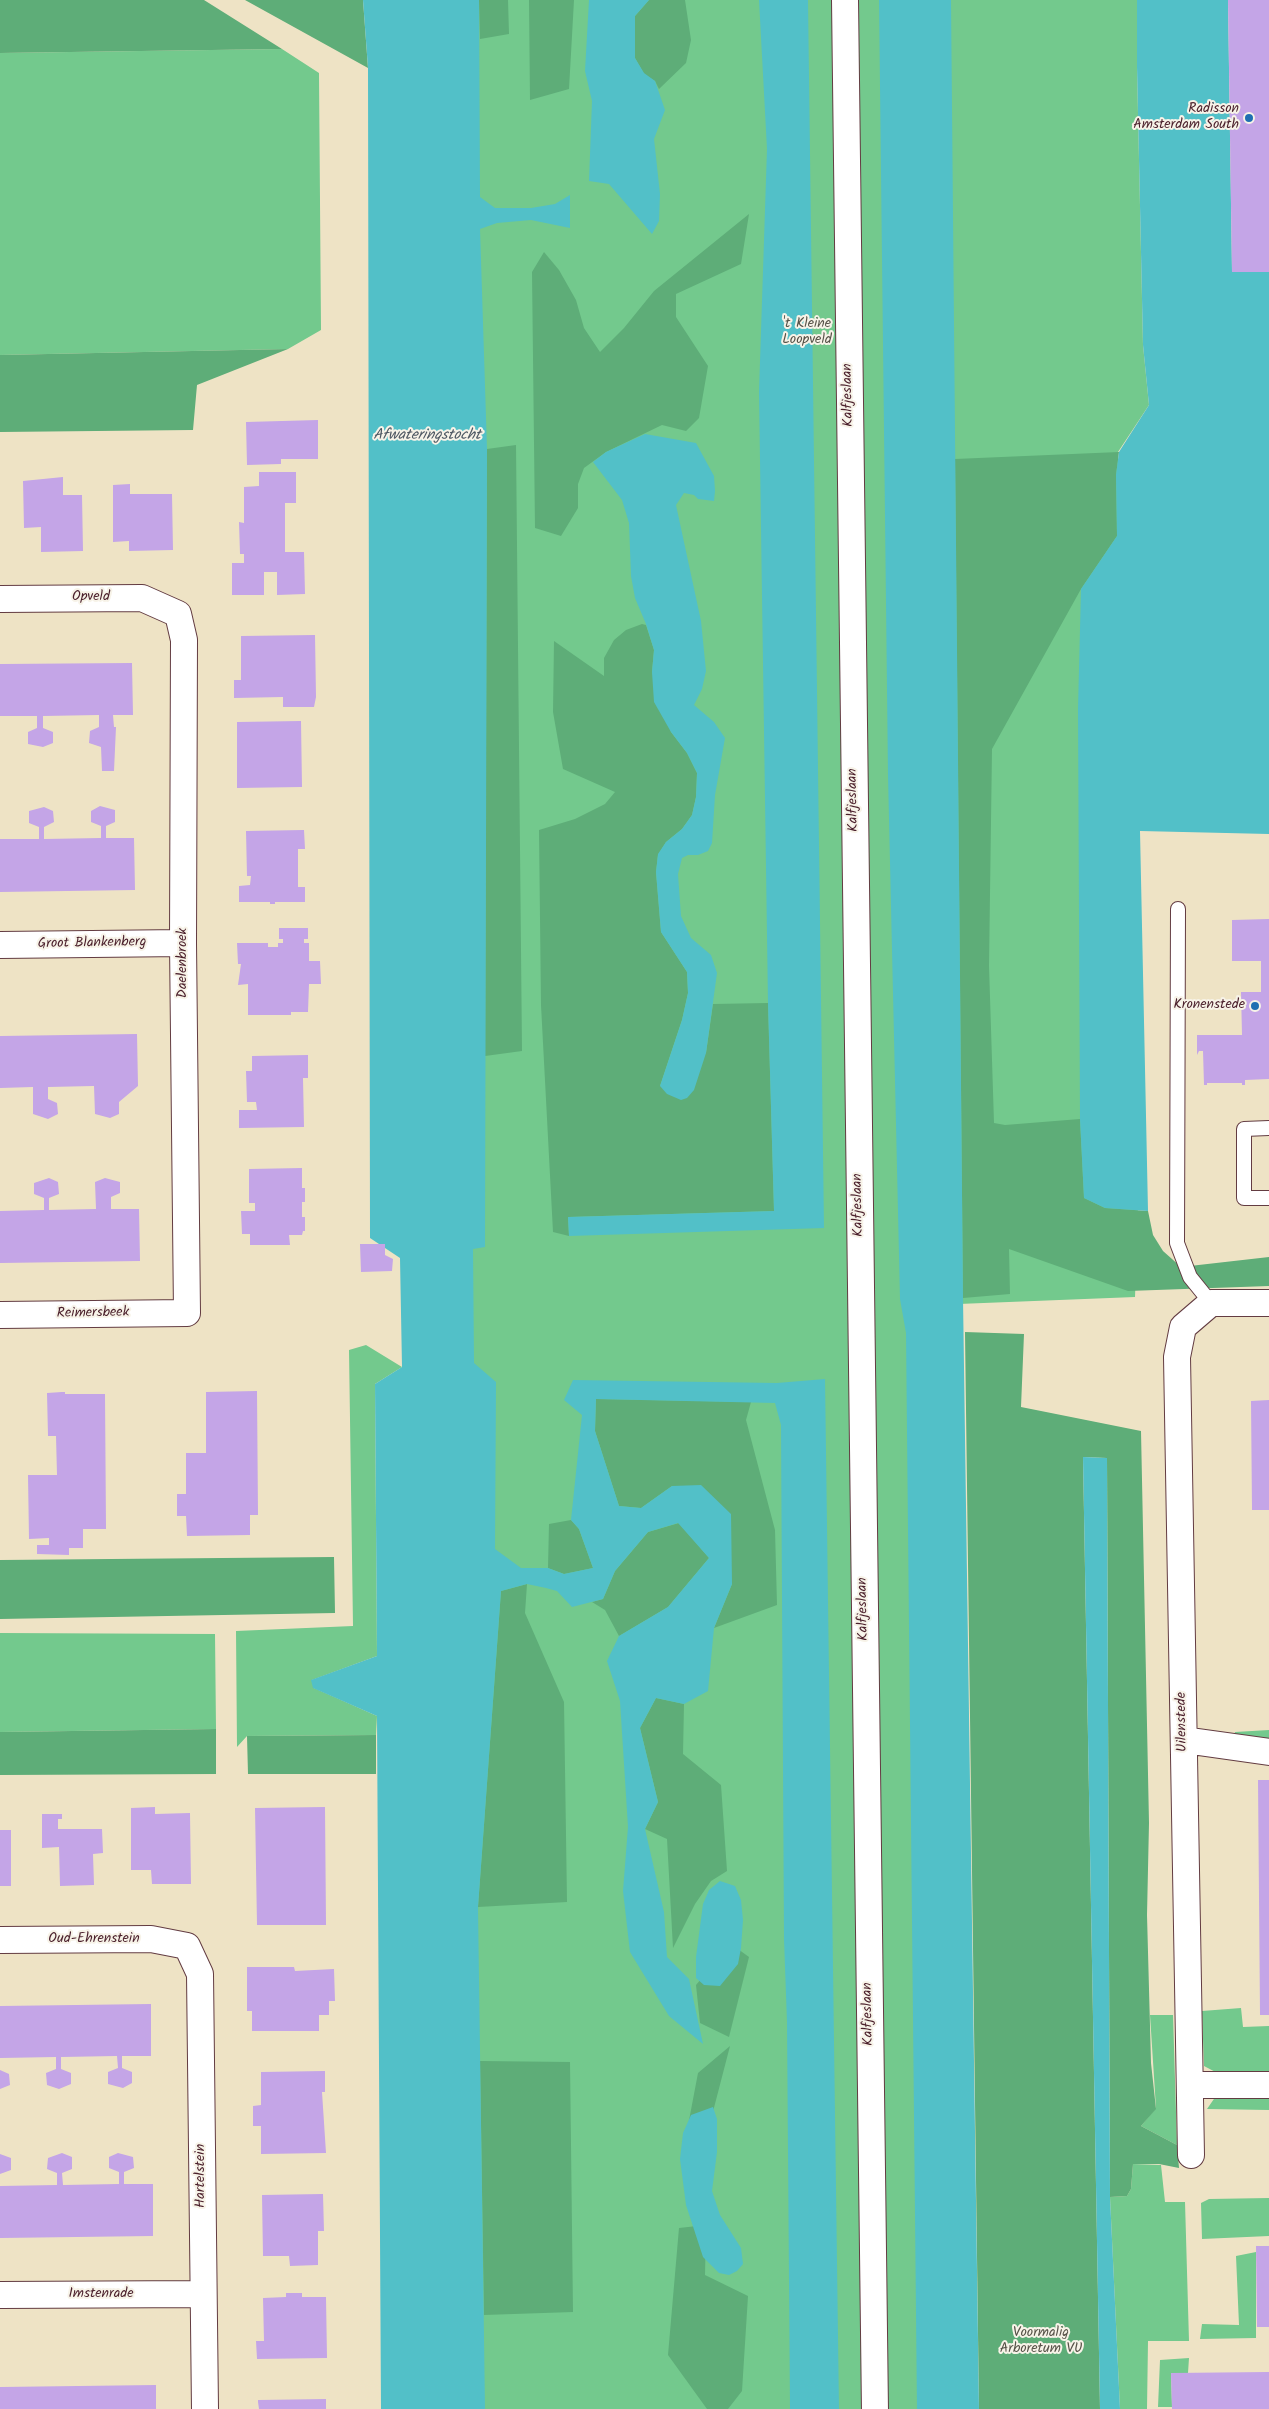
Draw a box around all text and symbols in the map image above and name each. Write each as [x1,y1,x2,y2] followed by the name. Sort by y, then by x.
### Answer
[1133,102,1239,134] place label: Radisson Amsterdam South
[1243,112,1255,124] marker: Radisson Amsterdam South
[782,317,832,350] park label: 't Kleine Loopveld
[840,363,858,427] street label: Kalfjeslaan
[373,427,481,445] water label: Afwateringstocht
[72,590,110,606] street label: Opveld
[845,768,863,832] street label: Kalfjeslaan
[176,928,192,998] street label: Daelenbroek
[38,935,146,953] street label: Groot Blankenberg
[1174,998,1245,1014] place label: Kronenstede
[1249,1000,1261,1012] marker: Kronenstede
[850,1173,868,1237] street label: Kalfjeslaan
[57,1305,129,1323] street label: Reimersbeek
[855,1577,873,1641] street label: Kalfjeslaan
[1174,1692,1192,1752] street label: Uilenstede
[48,1932,140,1948] street label: Oud-Ehrenstein
[860,1982,878,2046] street label: Kalfjeslaan
[194,2144,210,2208] street label: Hartelstein
[68,2287,134,2303] street label: Imstenrade
[1000,2326,1082,2358] park label: Voormalig Arboretum VU

